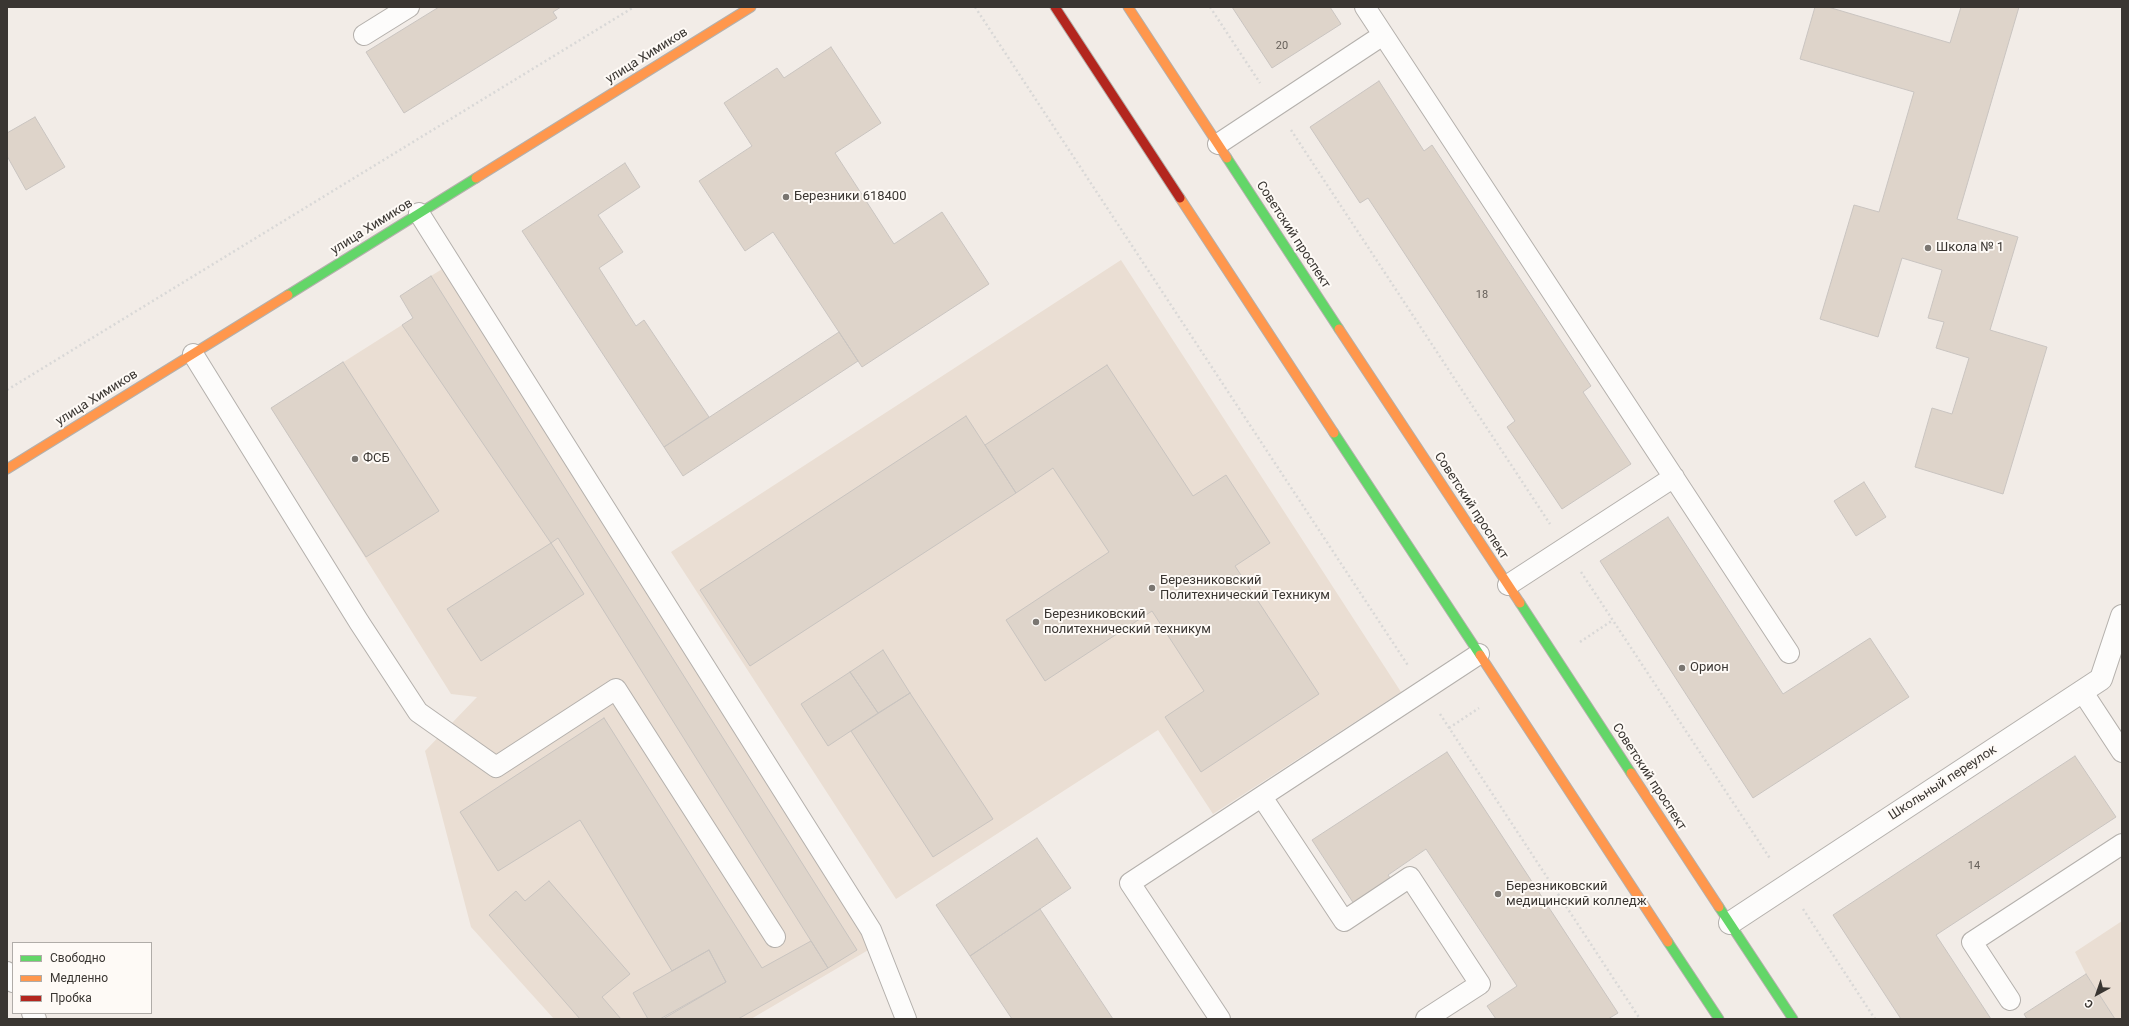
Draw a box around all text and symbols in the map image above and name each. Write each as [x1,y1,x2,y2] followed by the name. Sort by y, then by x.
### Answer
[603,25,691,87] street label: улица Химиков
[1276,39,1288,53] house number: 20
[1253,178,1333,292] street label: Советский проспект
[794,189,906,205] place label: Березники 618400
[781,192,791,202] marker: Березники 618400
[328,196,416,258] street label: улица Химиков
[1936,240,2004,256] place label: Школа № 1
[1923,243,1933,253] marker: Школа № 1
[1476,288,1488,302] house number: 18
[53,367,141,429] street label: улица Химиков
[1431,449,1511,563] street label: Советский проспект
[363,451,390,467] place label: ФСБ
[350,454,360,464] marker: ФСБ
[1160,573,1330,604] place label: Березниковский Политехнический Техникум
[1147,583,1157,593] marker: Березниковский Политехнический Техникум
[1044,607,1211,638] place label: Березниковский политехнический техникум
[1031,617,1041,627] marker: Березниковский политехнический техникум
[1690,660,1729,676] place label: Орион
[1677,663,1687,673] marker: Орион
[1609,720,1689,834] street label: Советский проспект
[1886,742,2000,824] street label: Школьный переулок
[1968,859,1980,873] house number: 14
[1506,879,1647,910] place label: Березниковский медицинский колледж
[1493,889,1503,899] marker: Березниковский медицинский колледж
[12,942,152,1014] legend
[50,951,106,965] text: Свободно
[50,971,108,985] text: Медленно
[2077,974,2117,1014] north arrow
[50,991,92,1005] text: Пробка
[2082,996,2096,1011] text: С

